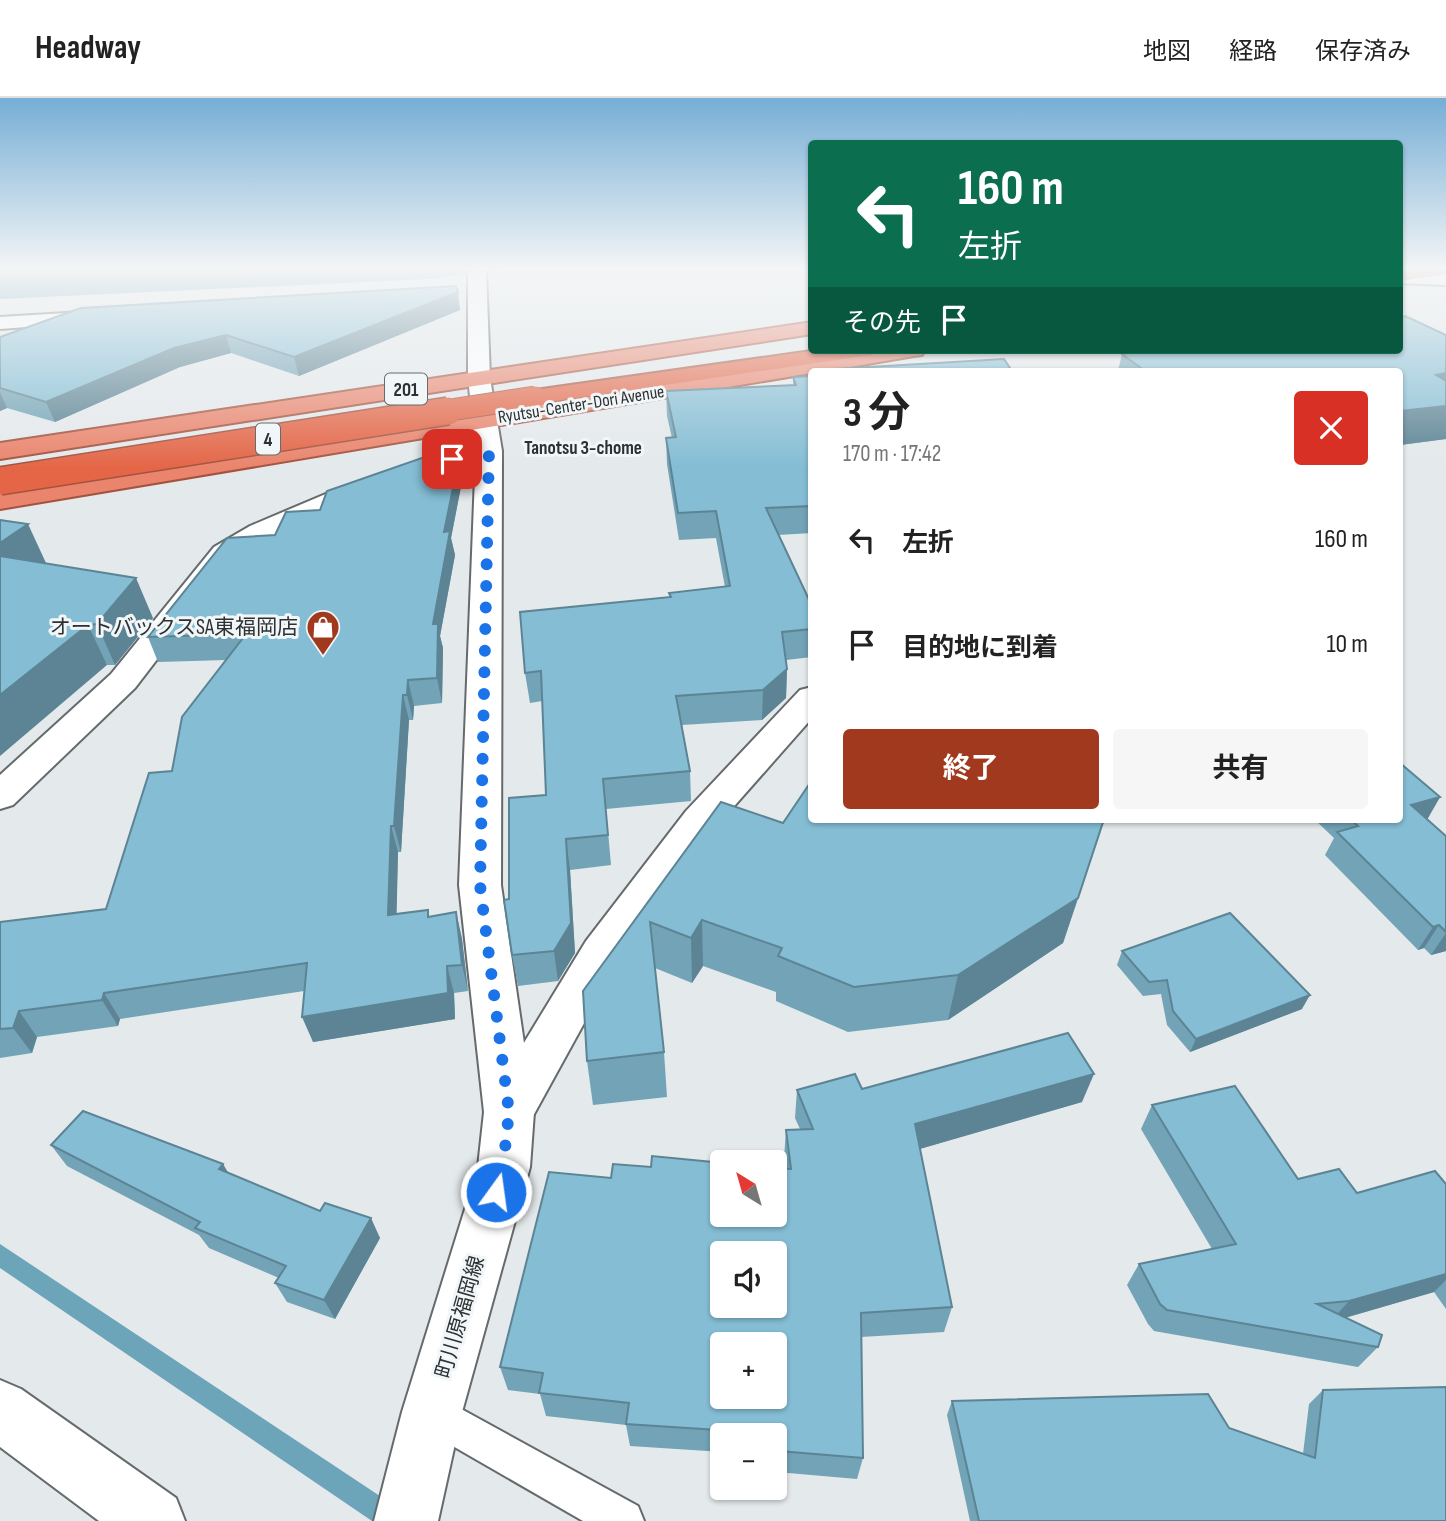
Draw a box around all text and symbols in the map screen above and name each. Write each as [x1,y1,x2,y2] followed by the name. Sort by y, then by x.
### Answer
[35,28,141,68] text: Headway
[1143,37,1191,66] text: 地図
[1229,37,1277,66] text: 経路
[1315,37,1411,66] text: 保存済み
[958,160,1064,219] text: 160 m
[843,168,934,259] icon: left
[958,228,1022,267] text: 左折
[935,301,973,339] icon: arrive
[843,308,921,339] text: その先
[385,374,427,404] road number: 201
[496,381,666,428] street label: Ryutsu-Center-Dori Avenue
[843,388,910,439] text: 3 分
[1294,391,1368,465] button: close
[256,424,280,454] road number: 4
[422,429,482,489] pin
[524,437,642,460] district label: Tanotsu 3-chome
[433,440,471,478] icon: arrive
[843,440,941,468] text: 170 m · 17:42
[843,521,881,559] icon: left
[1315,524,1368,555] text: 160 m
[902,528,954,559] text: 左折
[304,608,342,657] shop icon: オートバックスSA東福岡店
[50,615,298,640] place label: オートバックスSA東福岡店
[843,626,881,664] icon: arrive
[1326,629,1368,660] text: 10 m
[902,633,1058,664] text: 目的地に到着
[843,729,1099,809] button: 終了
[1113,729,1368,809] button: 共有
[710,1150,788,1227] north arrow
[710,1150,787,1500] map controls
[459,1155,533,1229] position arrow
[710,1241,787,1318] button: sound
[431,1253,490,1381] street label: 町川原福岡線
[710,1332,787,1409] button: +
[710,1423,787,1500] button: −

